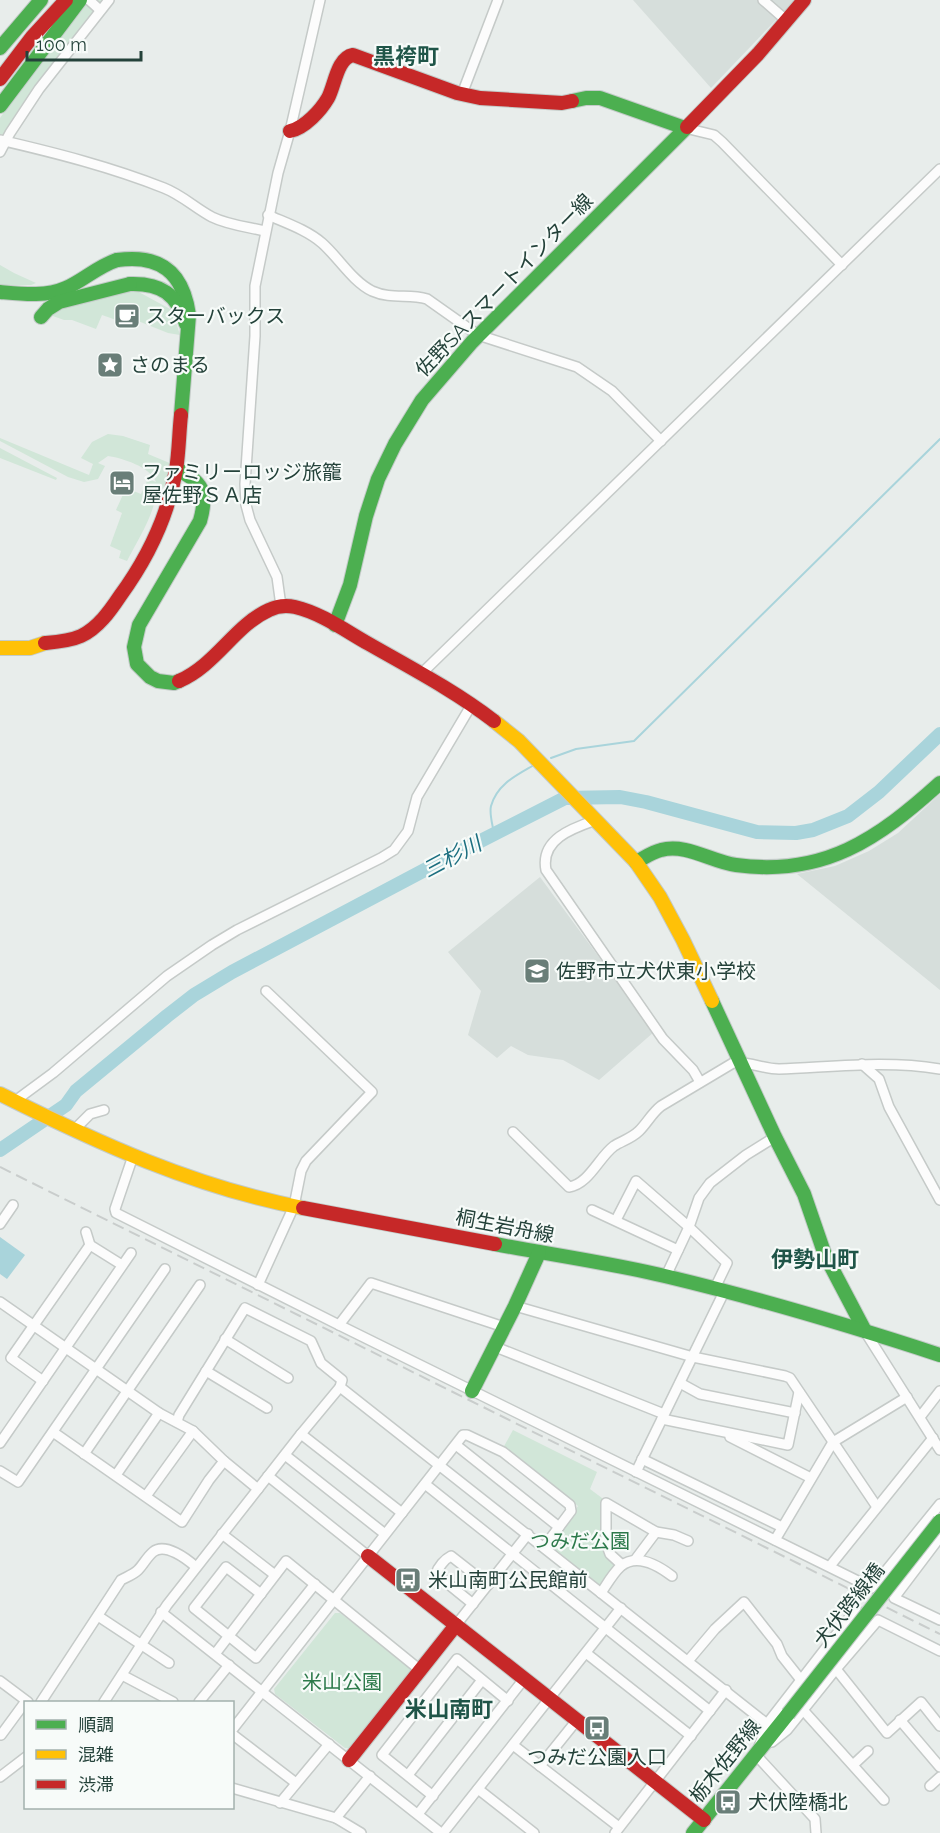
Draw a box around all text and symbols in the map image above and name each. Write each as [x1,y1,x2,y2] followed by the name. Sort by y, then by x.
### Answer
[27,24,141,62] scale bar
[36,34,87,55] text: 100 m
[373,43,439,69] district label: 黒袴町
[410,189,598,381] street label: 佐野SAスマートインター線
[112,301,142,331] cafe icon: スターバックス
[146,304,285,328] place label: スターバックス
[95,350,125,380] place icon: さのまる
[130,353,210,377] place label: さのまる
[142,460,342,507] place label: ファミリーロッジ旅籠 屋佐野ＳＡ店
[107,468,137,498] hotel icon: ファミリーロッジ旅籠 屋佐野ＳＡ店
[418,830,487,882] water label: 三杉川
[522,956,552,986] school or university icon: 佐野市立犬伏東小学校
[556,959,756,983] place label: 佐野市立犬伏東小学校
[454,1205,556,1247] street label: 桐生岩舟線
[771,1246,859,1272] district label: 伊勢山町
[530,1529,630,1553] park label: つみだ公園
[809,1558,889,1652] street label: 犬伏跨線橋
[393,1565,423,1595] bus stop icon: 米山南町公民館前
[428,1568,588,1592] place label: 米山南町公民館前
[302,1670,382,1694] park label: 米山公園
[405,1696,493,1722] district label: 米山南町
[24,1701,234,1809] legend
[582,1713,612,1743] bus stop icon: つみだ公園入口
[78,1714,114,1735] text: 順調
[684,1715,766,1807] street label: 栃木佐野線
[78,1744,114,1765] text: 混雑
[527,1745,667,1769] place label: つみだ公園入口
[78,1774,114,1795] text: 渋滞
[713,1787,743,1817] bus stop icon: 犬伏陸橋北
[748,1790,848,1814] place label: 犬伏陸橋北

